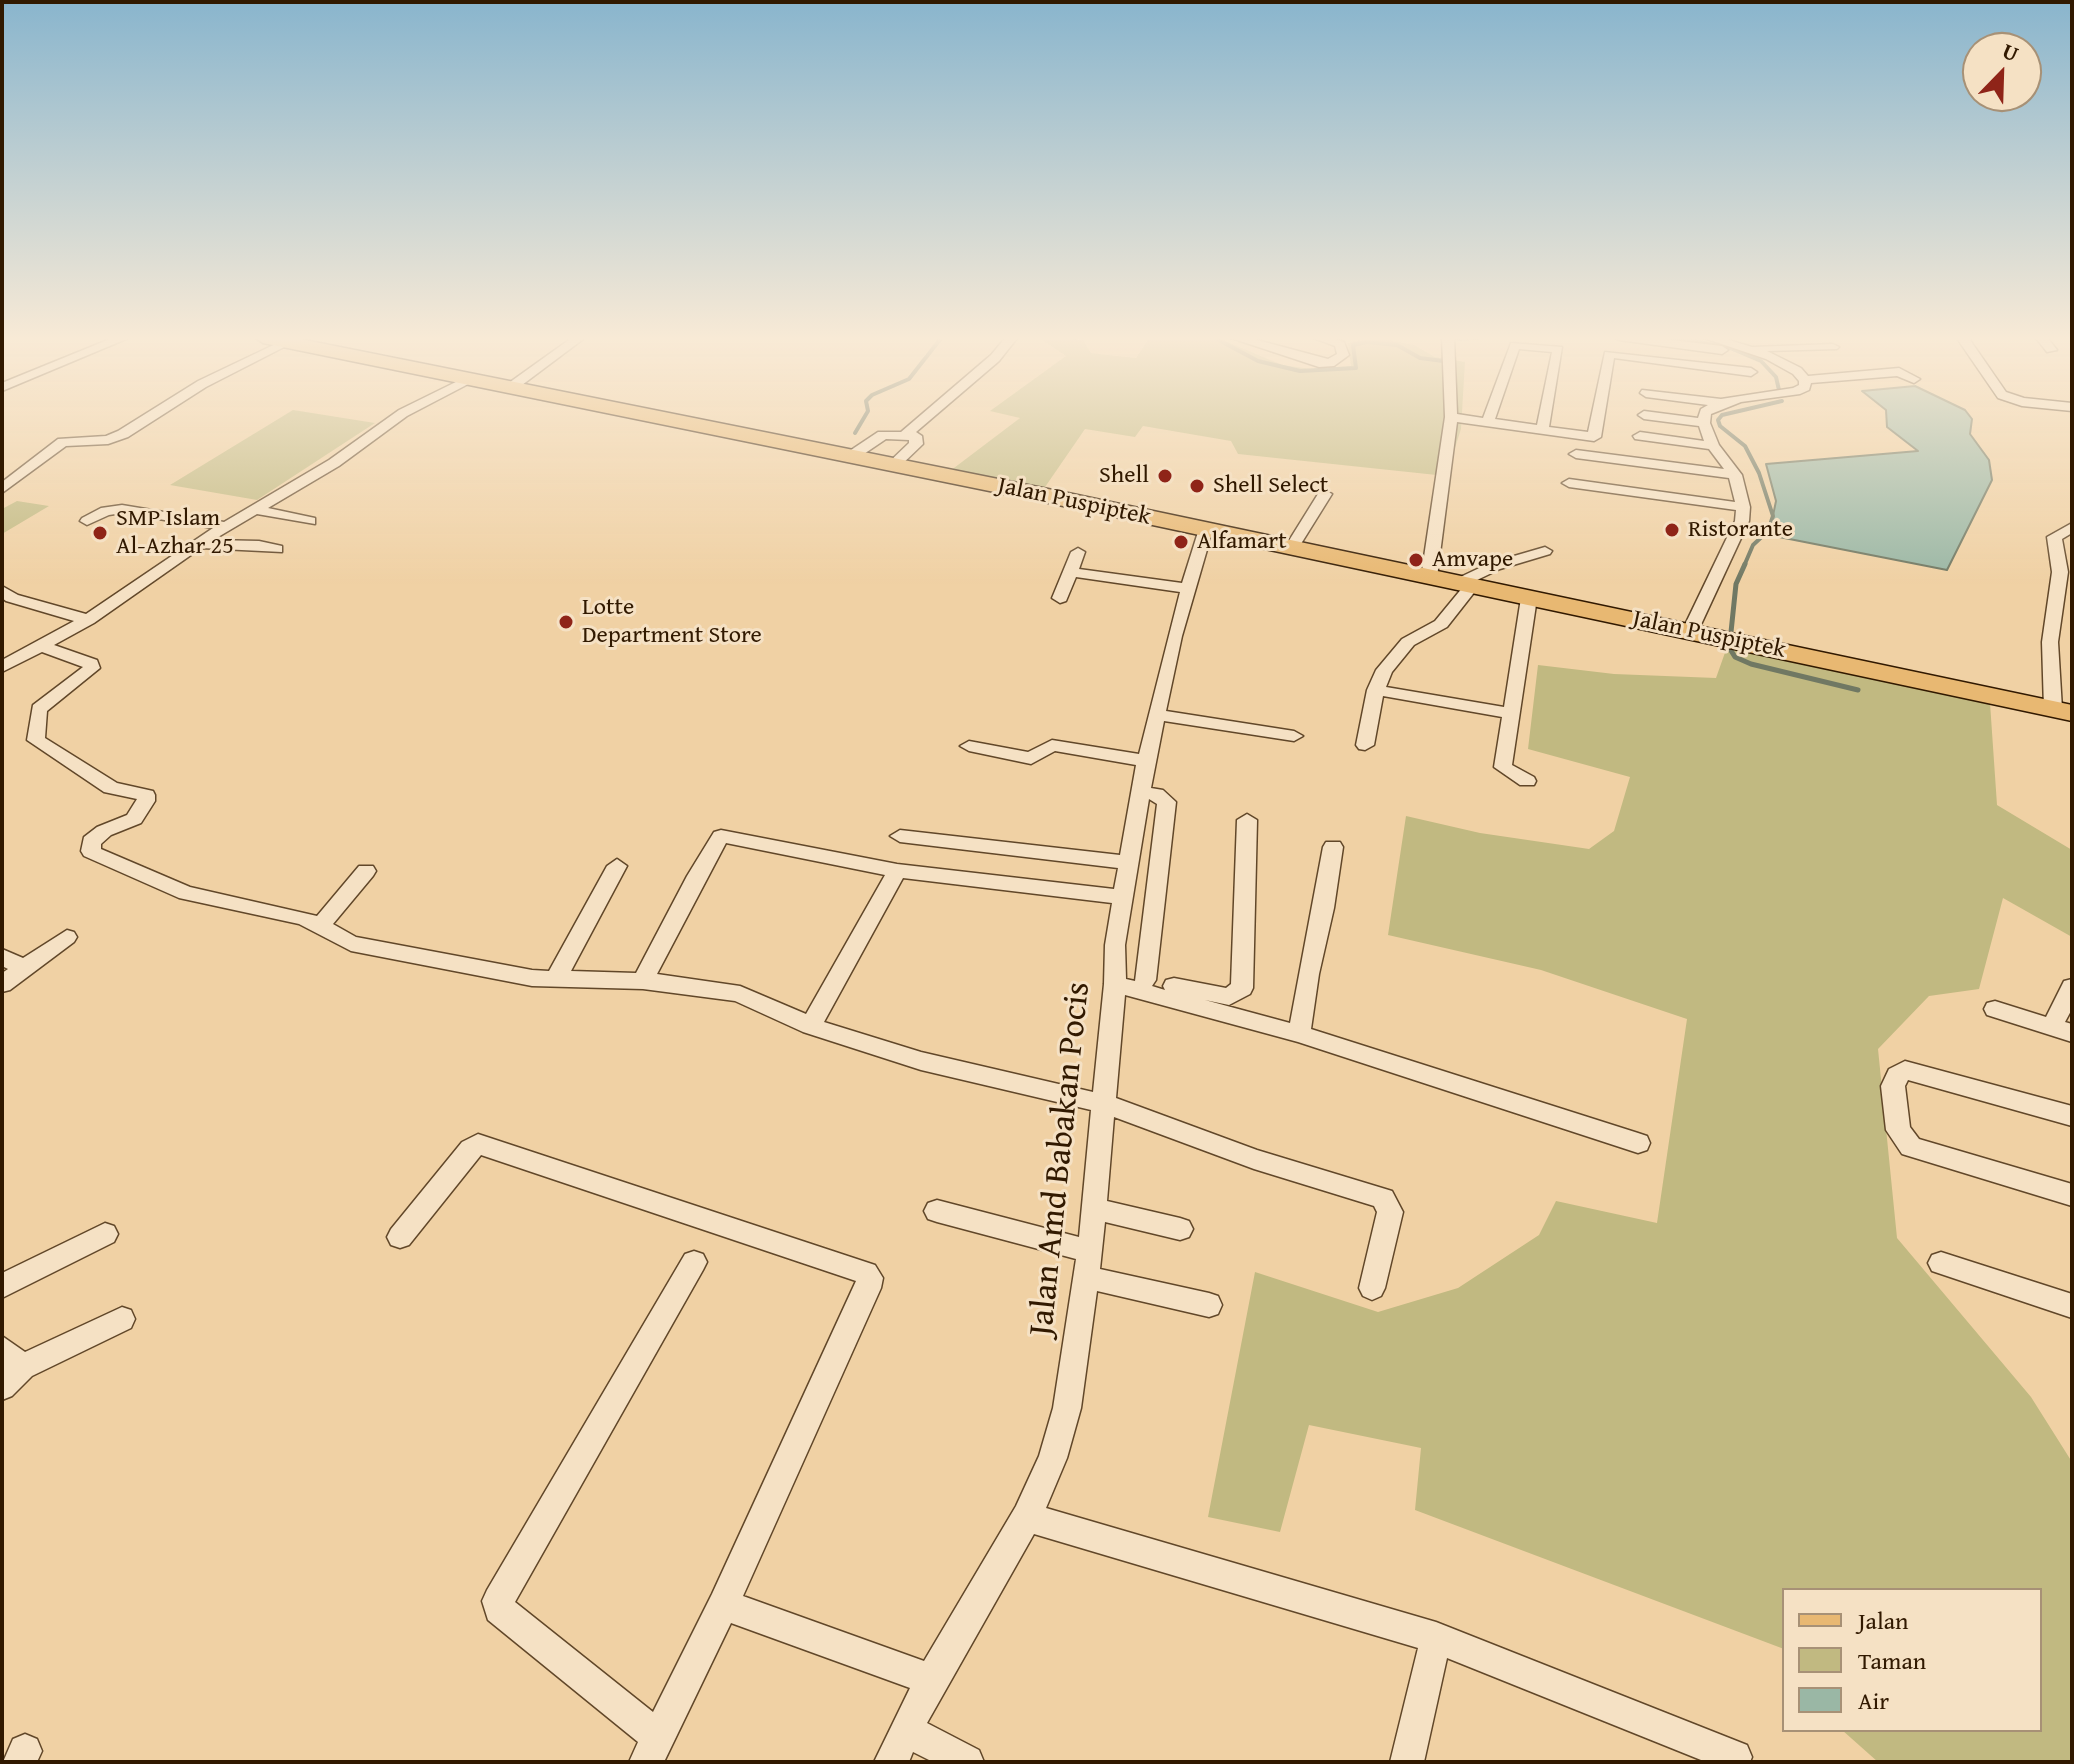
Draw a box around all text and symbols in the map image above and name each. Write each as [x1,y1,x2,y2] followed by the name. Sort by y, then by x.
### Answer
[1962,32,2042,112] north arrow
[1998,34,2024,69] text: U
[1099,462,1149,490] place label: Shell
[1156,467,1174,485] marker: Shell
[995,472,1153,532] street label: Jalan Puspiptek
[1213,472,1328,500] place label: Shell Select
[1188,477,1206,495] marker: Shell Select
[116,505,234,561] place label: SMP Islam Al-Azhar 25
[1688,516,1793,544] place label: Ristorante
[1663,521,1681,539] marker: Ristorante
[91,524,109,542] marker: SMP Islam Al-Azhar 25
[1197,528,1287,556] place label: Alfamart
[1172,533,1190,551] marker: Alfamart
[1432,546,1513,574] place label: Amvape
[1407,551,1425,569] marker: Amvape
[582,594,762,650] place label: Lotte Department Store
[1630,605,1788,665] street label: Jalan Puspiptek
[557,613,575,631] marker: Lotte Department Store
[1022,980,1100,1338] street label: Jalan Amd Babakan Pocis
[1782,1588,2042,1732] legend
[1858,1603,1908,1638] text: Jalan
[1858,1643,1926,1678] text: Taman
[1858,1683,1889,1718] text: Air

